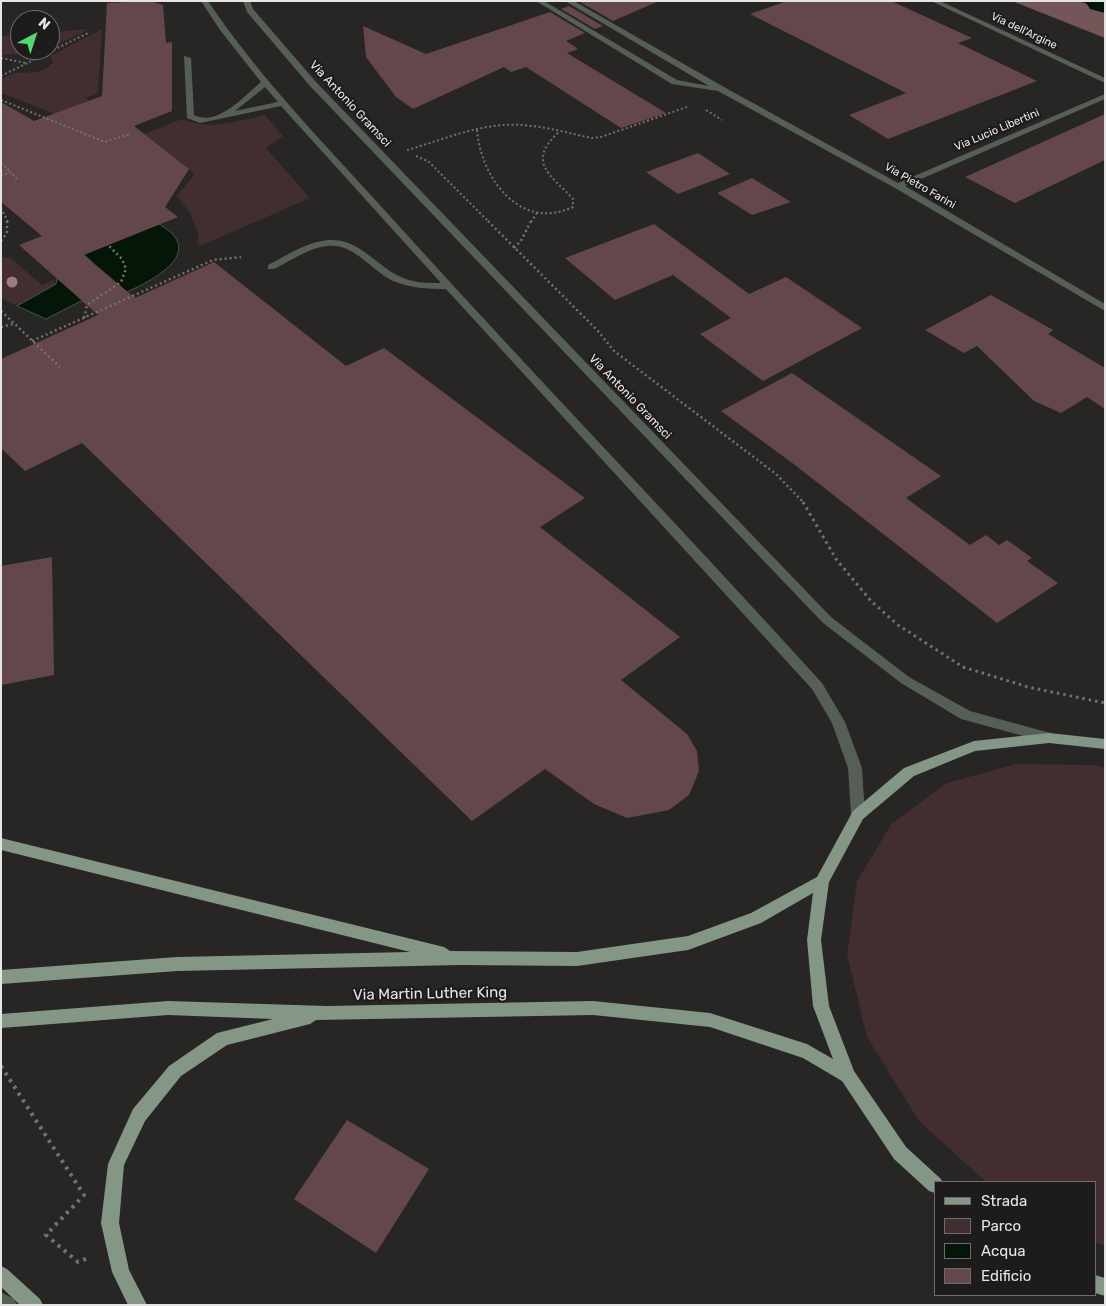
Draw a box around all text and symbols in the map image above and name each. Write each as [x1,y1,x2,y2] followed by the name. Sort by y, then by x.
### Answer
[10,10,60,60] north arrow
[989,10,1059,52] street label: Via dell'Argine
[35,14,54,34] text: N
[306,58,394,150] street label: Via Antonio Gramsci
[953,106,1041,154] street label: Via Lucio Libertini
[882,160,958,212] street label: Via Pietro Farini
[586,351,674,443] street label: Via Antonio Gramsci
[353,984,507,1004] street label: Via Martin Luther King
[934,1181,1096,1296] legend
[981,1192,1027,1210] text: Strada
[981,1217,1021,1235] text: Parco
[981,1242,1026,1260] text: Acqua
[981,1267,1031,1285] text: Edificio

